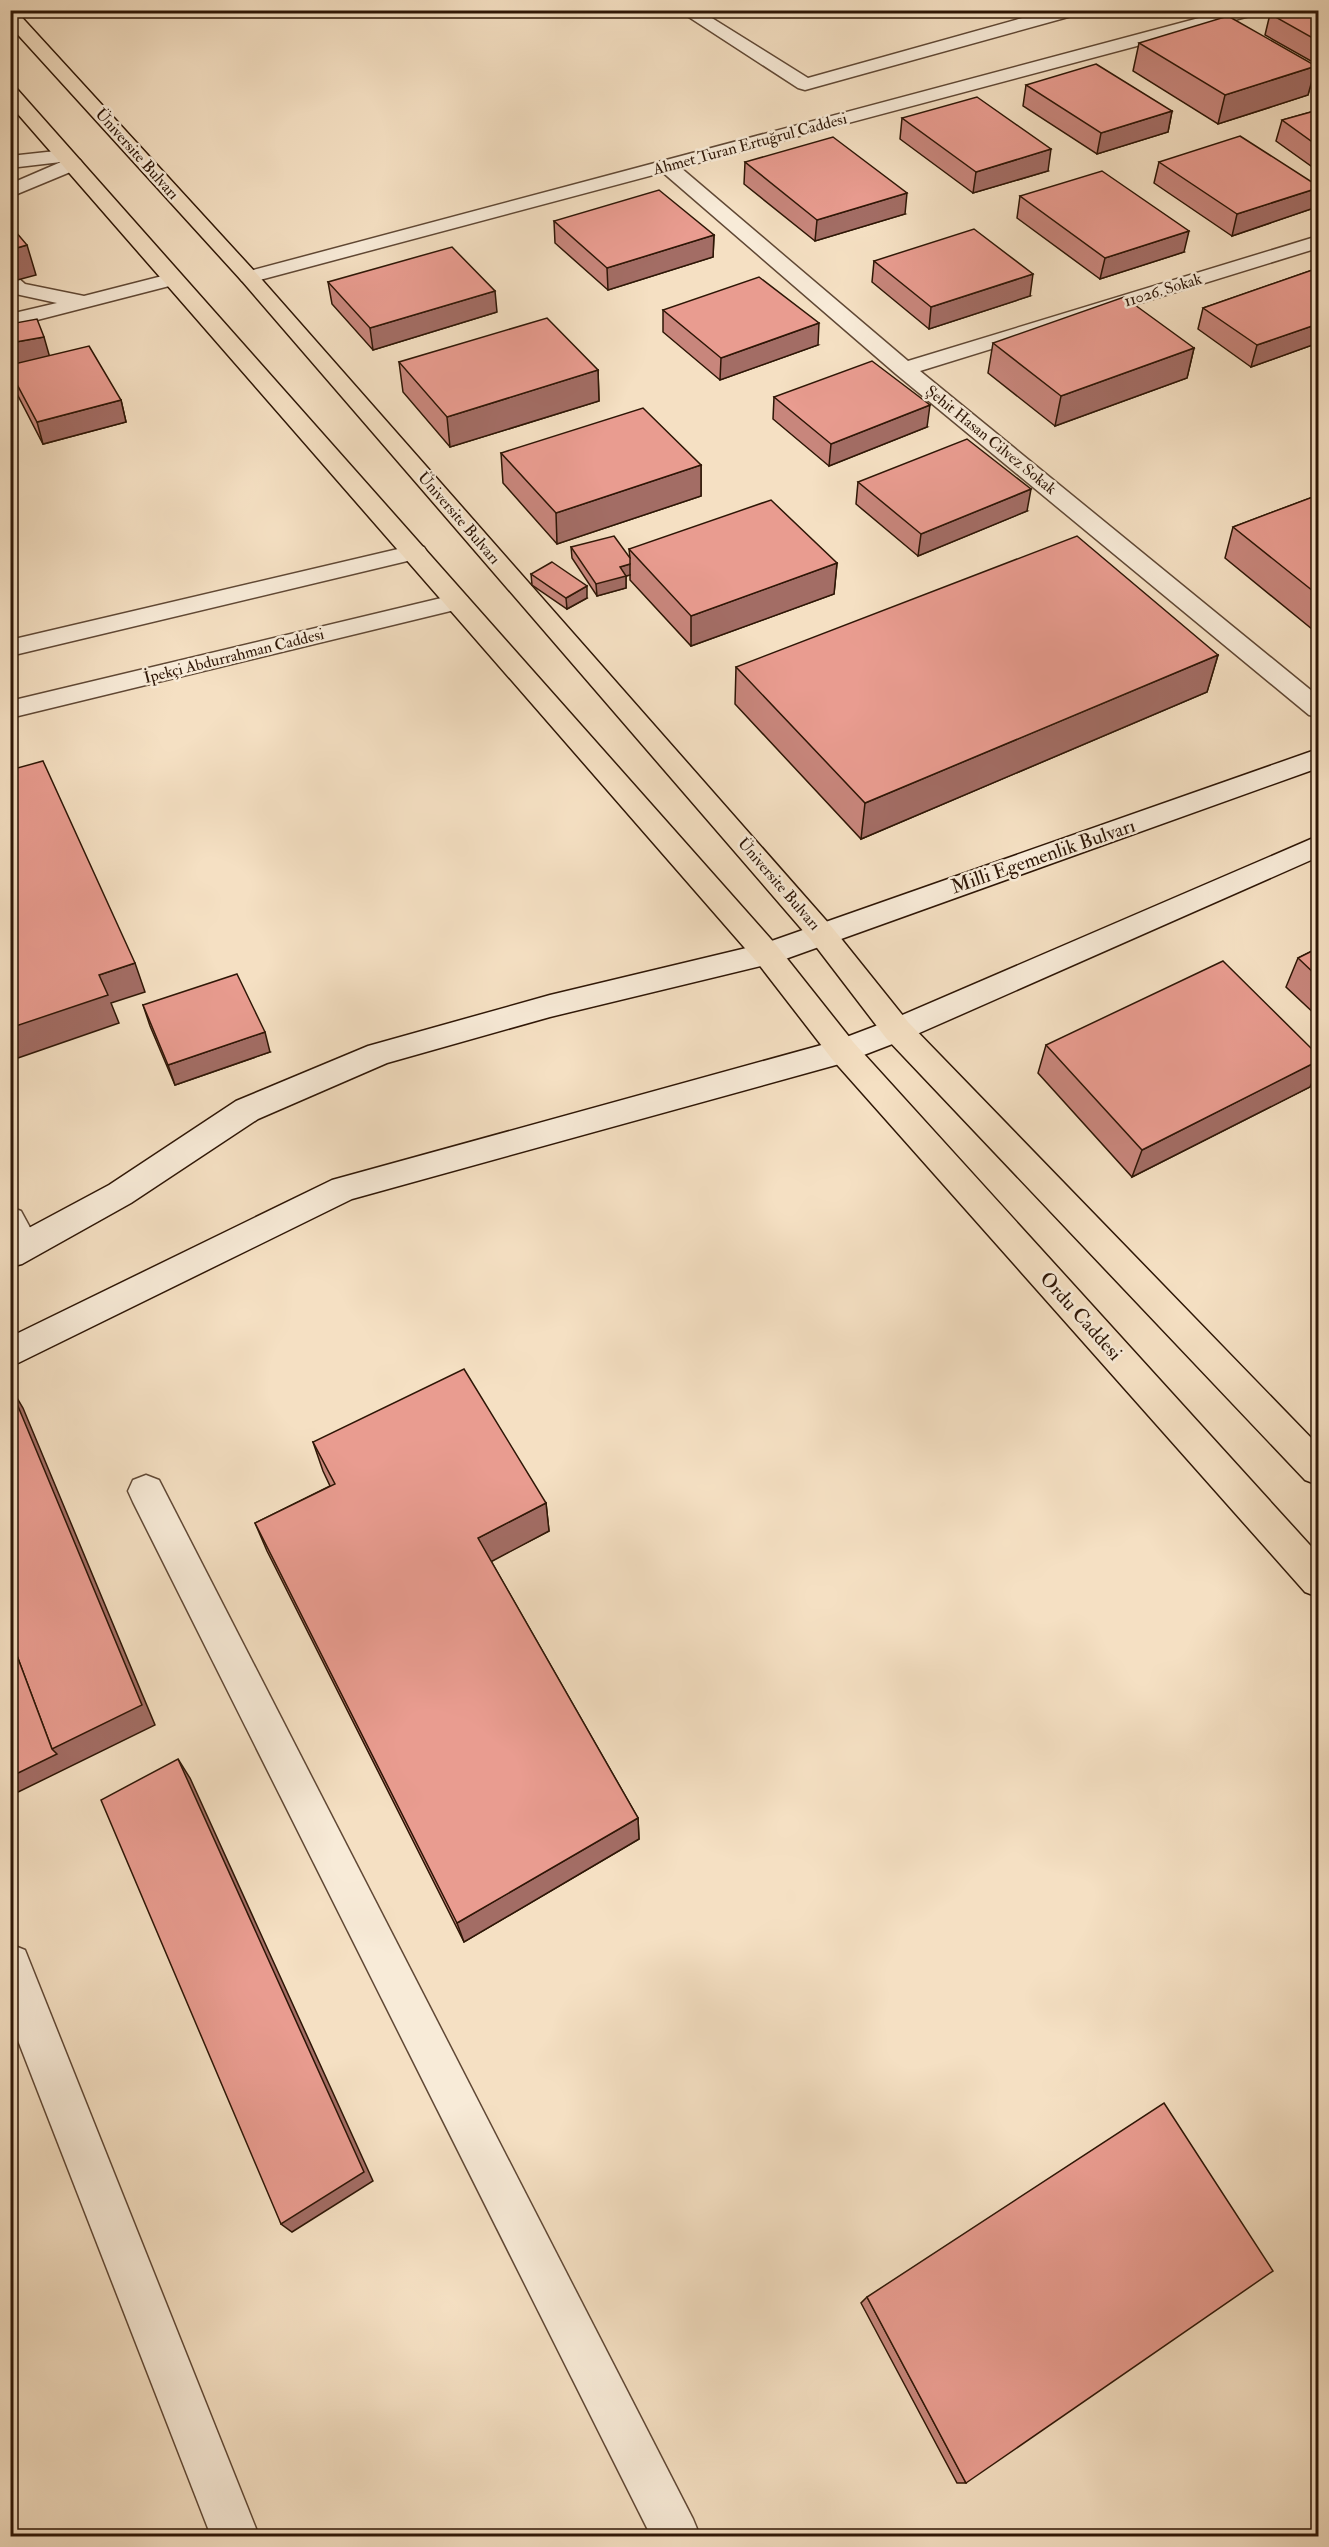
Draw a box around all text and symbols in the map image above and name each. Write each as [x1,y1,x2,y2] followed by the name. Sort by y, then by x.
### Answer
[91,104,183,204] street label: Üniversite Bulvarı
[650,108,849,180] street label: Ahmet Turan Ertuğrul Caddesi
[1122,269,1205,311] street label: 11026. Sokak
[921,381,1061,499] street label: Şehit Hasan Cilvez Sokak
[413,468,505,568] street label: Üniversite Bulvarı
[142,624,326,689] street label: İpekçi Abdurrahman Caddesi
[947,813,1139,899] street label: Milli Egemenlik Bulvarı
[733,834,825,934] street label: Üniversite Bulvarı
[1035,1266,1127,1366] street label: Ordu Caddesi

